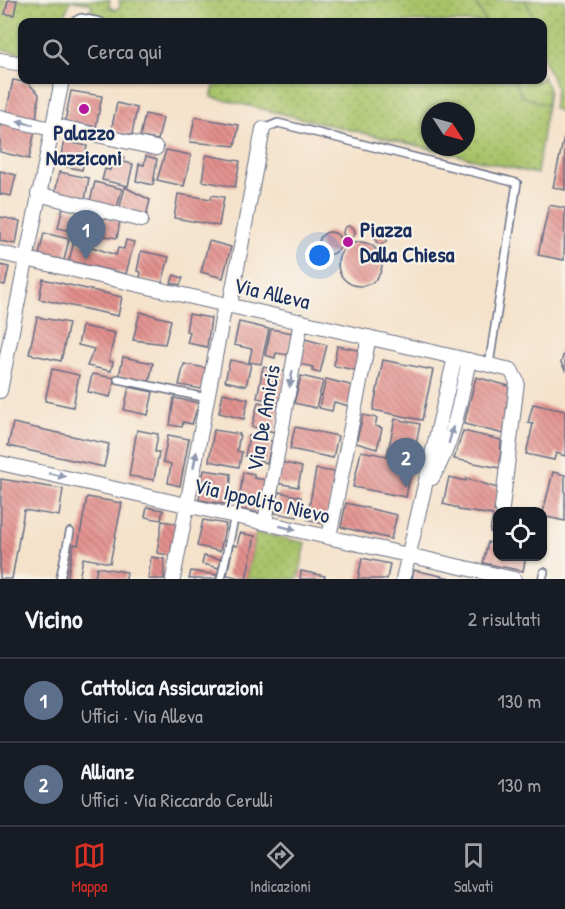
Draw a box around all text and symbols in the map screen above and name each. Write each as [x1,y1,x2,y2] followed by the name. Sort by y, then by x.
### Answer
[18,18,547,84] search box
[39,35,72,68] icon: search
[87,36,162,66] text: Cerca qui
[77,102,91,116] marker: Palazzo Nazziconi
[421,102,475,156] north arrow
[46,117,122,172] place label: Palazzo Nazziconi
[16,118,35,128] one-way arrow
[66,210,106,260] pin: 1
[360,214,455,269] place label: Piazza Dalla Chiesa
[341,235,355,249] marker: Piazza Dalla Chiesa
[305,241,334,270] your location
[231,270,313,316] street label: Via Alleva
[239,362,287,474] street label: Via De Amicis
[286,369,295,388] one-way arrow
[447,426,457,444] one-way arrow
[386,438,426,488] pin: 2
[191,450,200,469] one-way arrow
[191,470,333,530] street label: Via Ippolito Nievo
[48,471,67,480] one-way arrow
[493,507,547,561] map controls
[493,507,547,561] button: locate
[279,523,298,533] one-way arrow
[24,601,83,636] text: Vicino
[468,605,541,632] text: 2 risultati
[81,672,264,702] text: Cattolica Assicurazioni
[40,687,47,714] text: 1
[498,687,541,714] text: 130 m
[81,702,203,729] text: Uffici · Via Alleva
[81,756,134,786] text: Allianz
[39,771,48,798] text: 2
[498,771,541,798] text: 130 m
[81,786,273,813] text: Uffici · Via Riccardo Cerulli
[71,839,107,897] tab: Mappa
[250,839,311,897] tab: Indicazioni
[454,839,494,897] tab: Salvati

